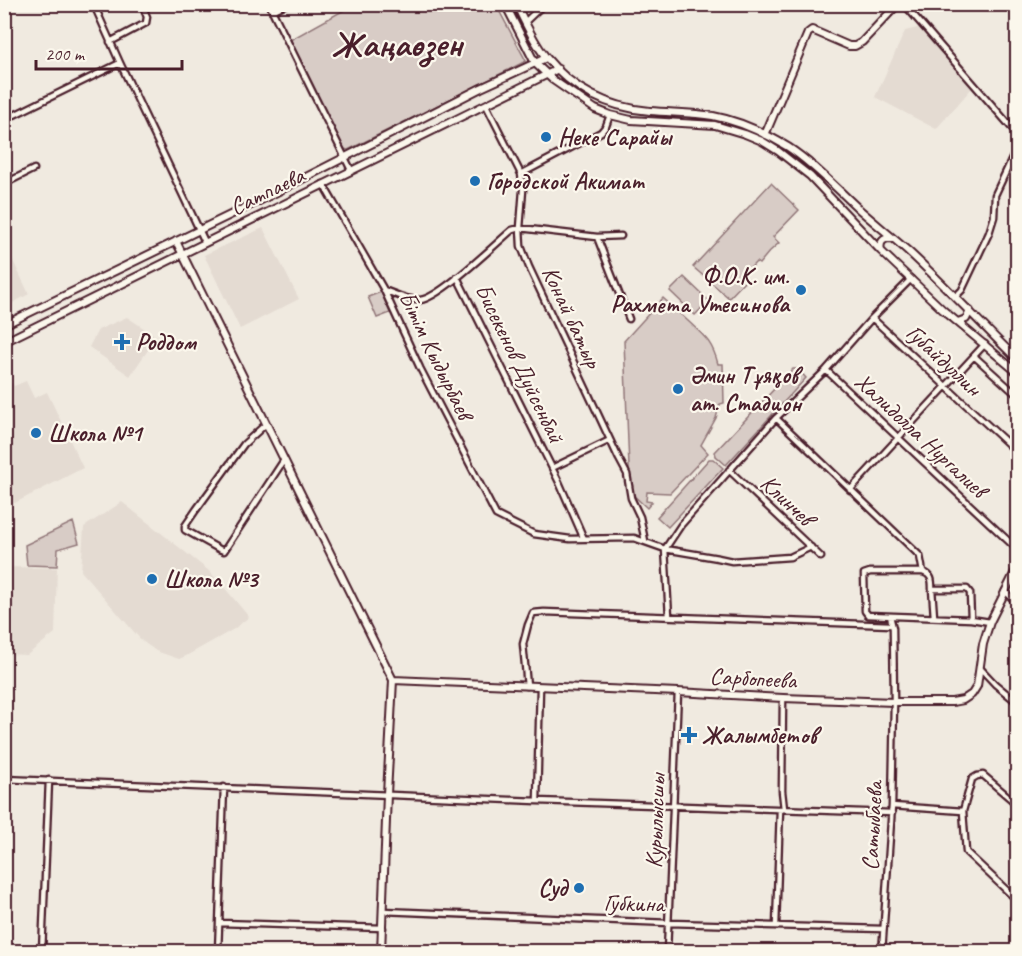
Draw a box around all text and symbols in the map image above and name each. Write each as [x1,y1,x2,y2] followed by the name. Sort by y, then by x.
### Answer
[332,21,464,68] district label: Жаңаөзен
[36,33,182,71] scale bar
[45,43,86,65] text: 200 m
[558,122,673,152] place label: Неке Сарайы
[539,130,553,144] marker: Неке Сарайы
[225,159,311,222] street label: Сатпаева
[487,166,645,196] place label: Городской Акимат
[468,174,482,188] marker: Городской Акимат
[535,261,609,374] street label: Конай батыр
[611,261,791,319] place label: Ф.О.К. им. Рахмета Утесинова
[468,278,572,449] street label: Бисекенов Дуйсенбай
[794,283,808,297] marker: Ф.О.К. им. Рахмета Утесинова
[392,286,482,428] street label: Бiтiм Кыдырбаев
[900,317,990,404] street label: Губайдуллин
[136,327,197,357] place label: Роддом
[113,333,131,351] marker: Роддом
[690,360,804,418] place label: Әмин Тұяқов ат. Стадион
[849,366,996,507] street label: Халидолла Нургалиев
[671,382,685,396] marker: Әмин Тұяқов ат. Стадион
[48,418,145,448] place label: Школа №1
[29,426,43,440] marker: Школа №1
[754,468,824,536] street label: Клинчев
[164,564,260,594] place label: Школа №3
[145,572,159,586] marker: Школа №3
[709,661,798,695] street label: Сарбопеева
[702,720,823,750] place label: Жалымбетов
[680,726,698,744] marker: Жалымбетов
[638,771,672,869] street label: Курылысшы
[855,778,889,871] street label: Сатыбаева
[538,873,570,903] place label: Суд
[572,881,586,895] marker: Суд
[603,887,667,919] street label: Губкина

